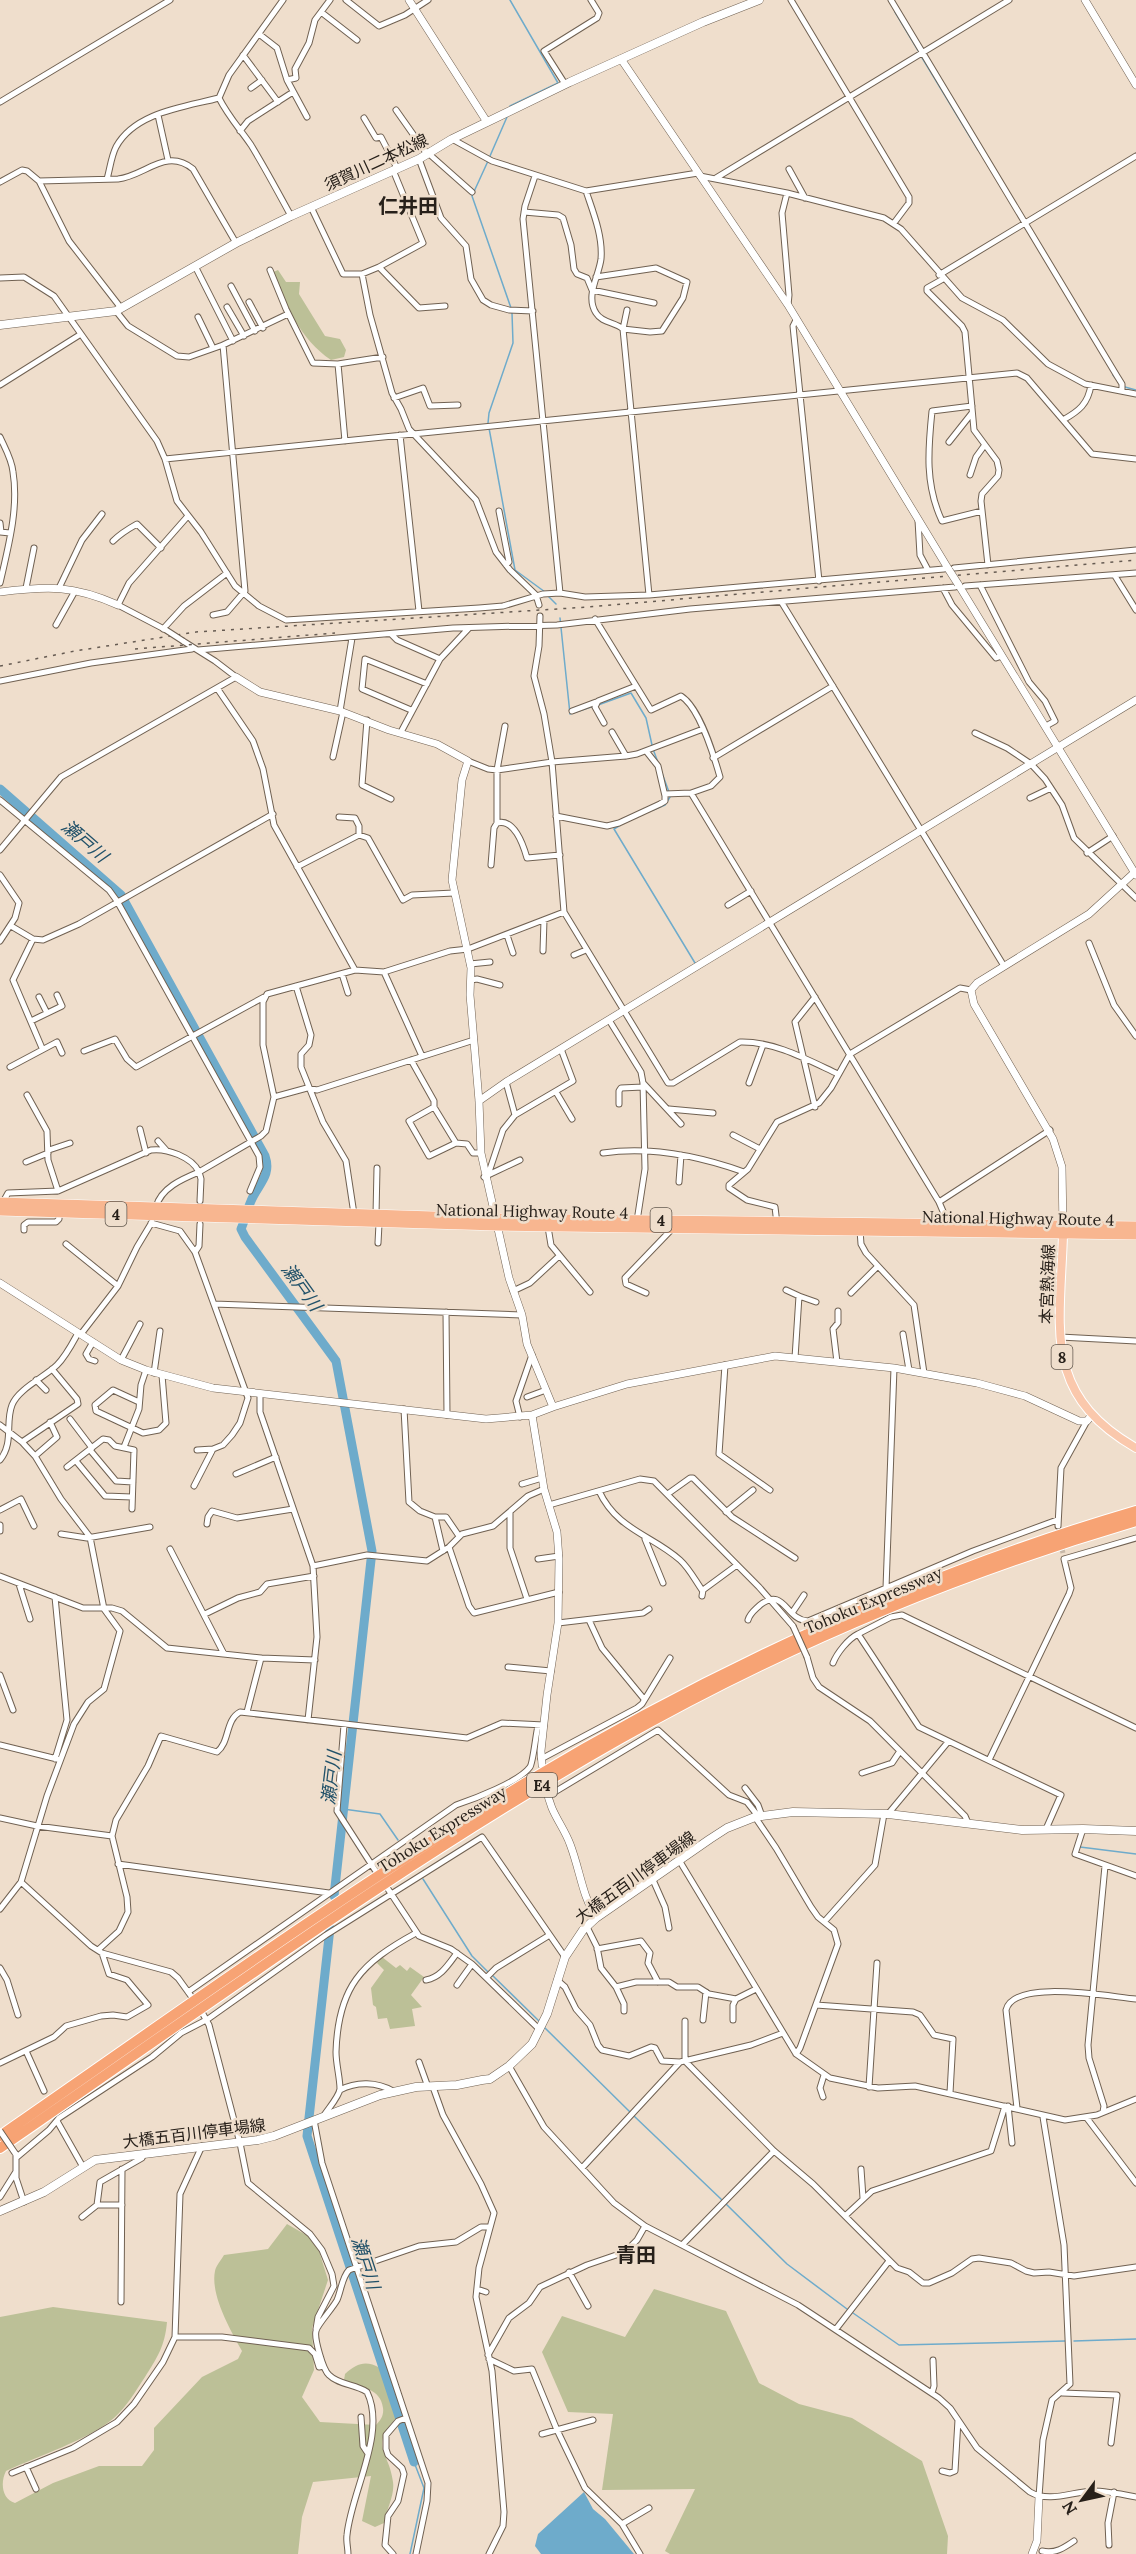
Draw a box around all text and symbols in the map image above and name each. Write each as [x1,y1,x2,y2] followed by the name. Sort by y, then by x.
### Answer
[321,129,431,195] street label: 須賀川二本松線
[378,193,438,218] district label: 仁井田
[57,815,114,869] water label: 瀬戸川
[436,1199,629,1223] street label: National Highway Route 4
[106,1202,126,1226] road number: 4
[922,1206,1115,1230] street label: National Highway Route 4
[650,1208,672,1232] road number: 4
[1036,1244,1058,1324] street label: 本宮熱海線
[277,1258,328,1317] water label: 瀬戸川
[1052,1345,1072,1369] road number: 8
[801,1562,945,1638] street label: Tohoku Expressway
[316,1748,346,1806] water label: 瀬戸川
[527,1773,557,1797] road number: E4
[374,1781,510,1877] street label: Tohoku Expressway
[571,1827,699,1927] street label: 大橋五百川停車場線
[121,2114,267,2152] street label: 大橋五百川停車場線
[347,2234,386,2294] water label: 瀬戸川
[616,2242,656,2267] district label: 青田
[1052,2470,1112,2530] north arrow
[1058,2498,1081,2519] text: N

